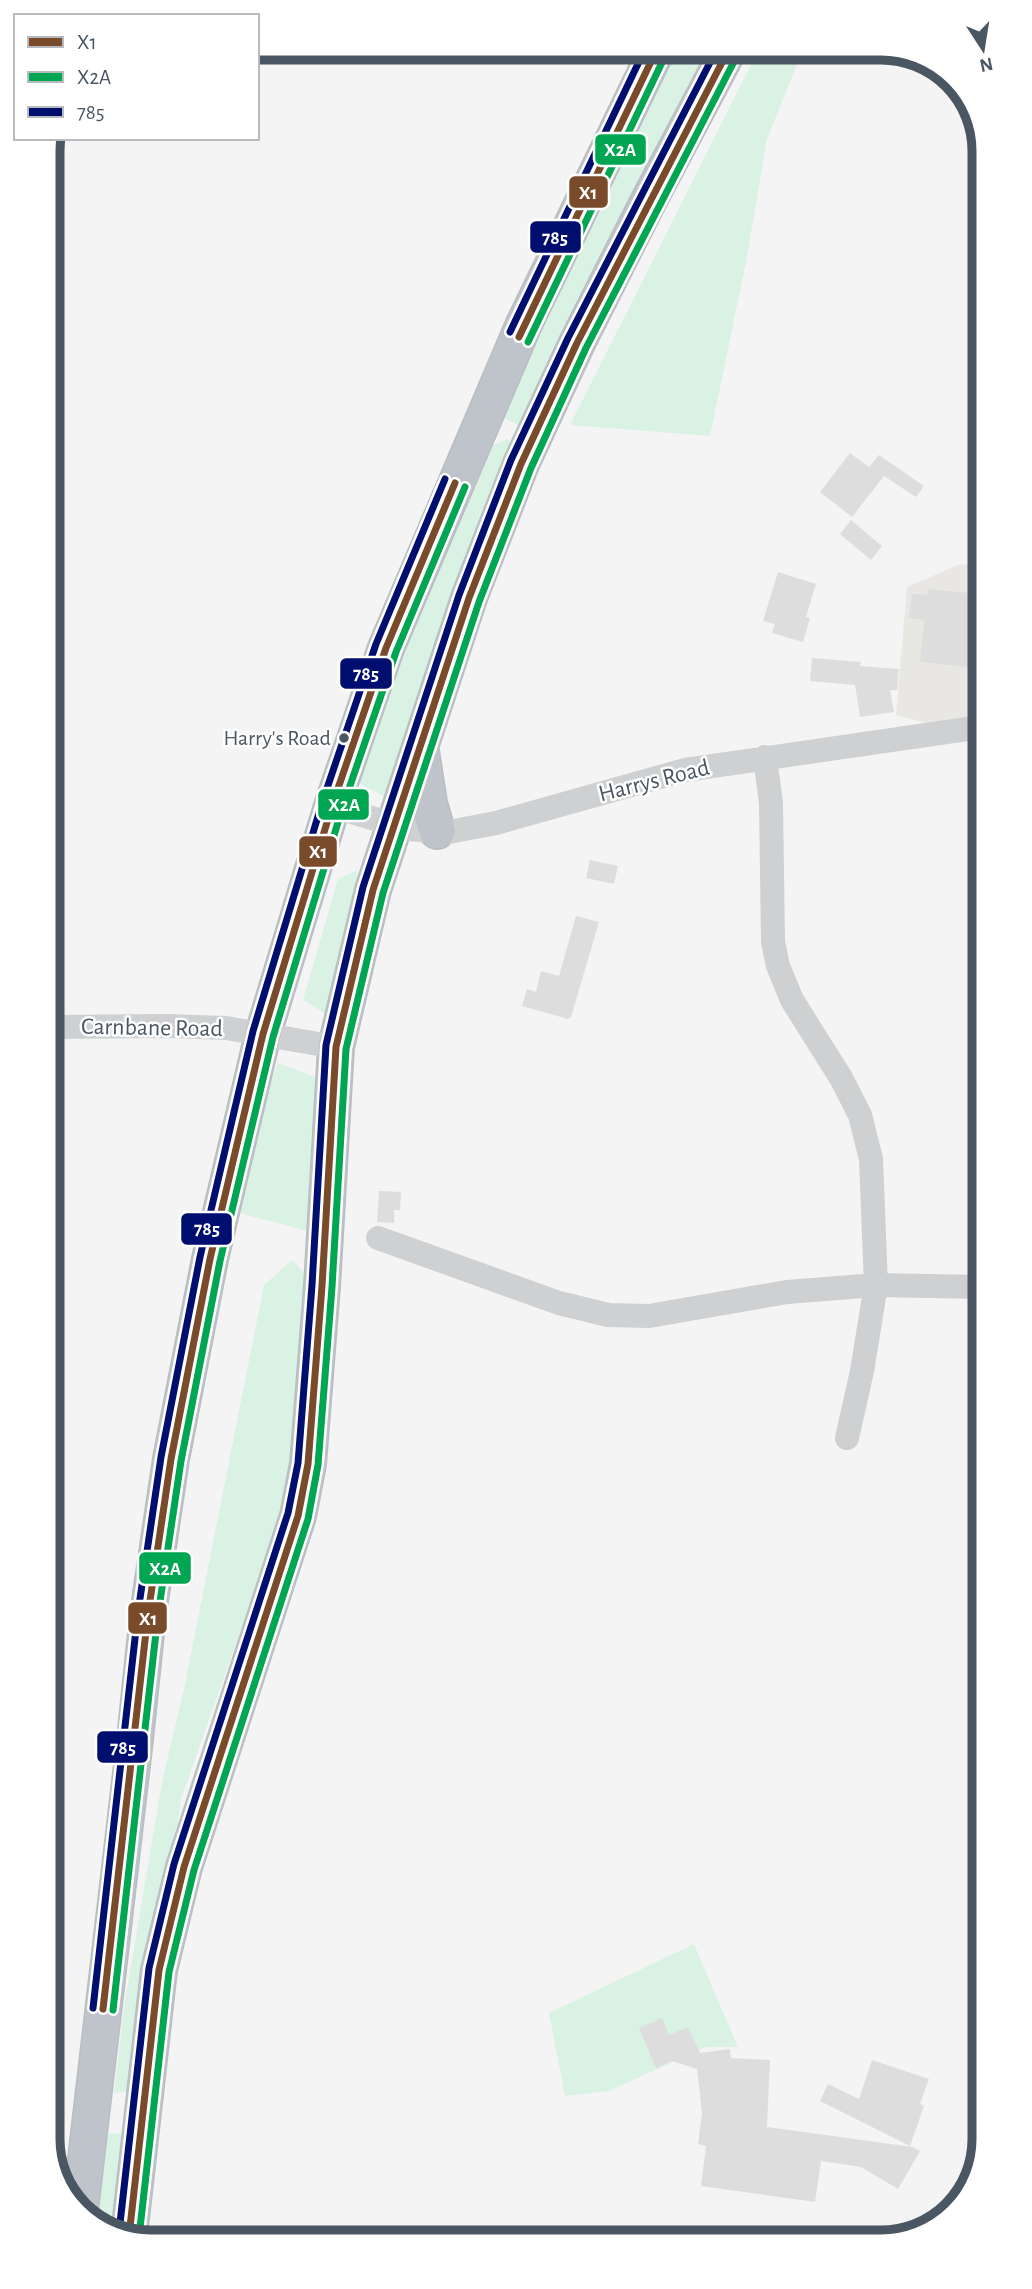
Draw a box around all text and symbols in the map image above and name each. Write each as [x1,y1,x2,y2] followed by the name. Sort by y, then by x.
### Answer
[14,14,259,140] legend
[948,14,1018,84] north arrow
[77,32,97,53] text: X1
[978,53,995,75] text: N
[77,67,111,88] text: X2A
[77,102,105,123] text: 785
[594,133,647,166] line badge: X2A
[604,141,637,160] text: X2A
[568,175,609,209] line badge: X1
[579,184,597,203] text: X1
[529,220,582,254] line badge: 785
[542,229,568,248] text: 785
[339,657,393,690] line badge: 785
[353,665,379,684] text: 785
[223,727,331,749] place label: Harry's Road
[337,731,351,745] marker: Harry's Road
[596,756,712,806] street label: Harrys Road
[317,788,370,821] line badge: X2A
[328,796,361,815] text: X2A
[298,835,338,868] line badge: X1
[309,843,327,862] text: X1
[81,1015,223,1041] street label: Carnbane Road
[180,1212,233,1246] line badge: 785
[194,1220,220,1239] text: 785
[138,1551,192,1585] line badge: X2A
[149,1560,182,1579] text: X2A
[127,1601,168,1635] line badge: X1
[139,1610,157,1629] text: X1
[96,1730,149,1764] line badge: 785
[110,1739,136,1758] text: 785

